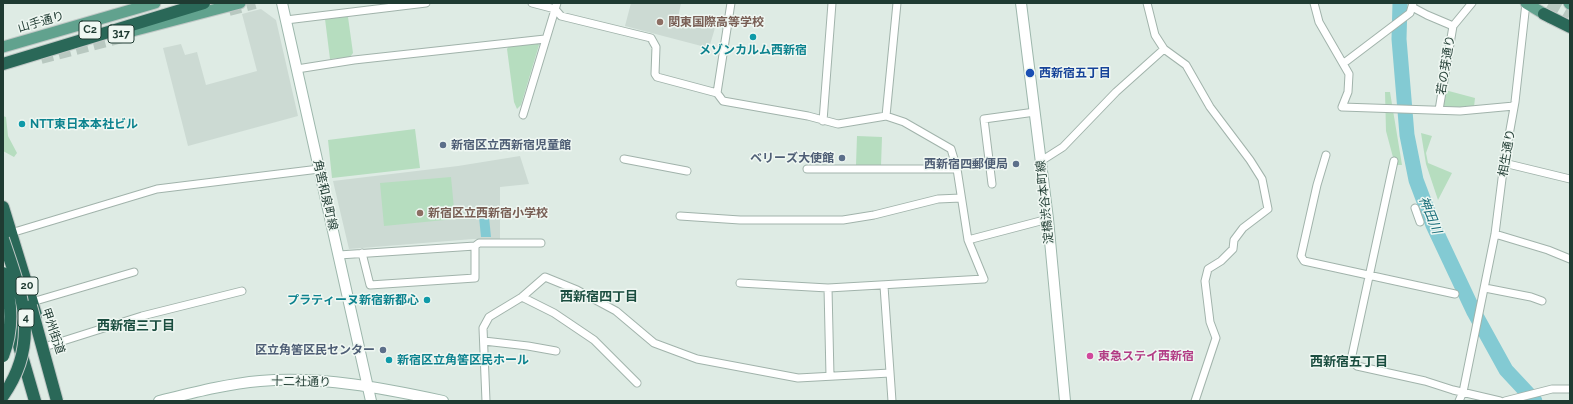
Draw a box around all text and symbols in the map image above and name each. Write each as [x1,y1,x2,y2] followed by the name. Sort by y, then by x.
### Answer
[16,8,66,36] street label: 山手通り
[668,15,764,29] place label: 関東国際高等学校
[655,17,665,27] marker: 関東国際高等学校
[79,21,101,39] road number: C2
[108,25,134,43] road number: 317
[748,32,758,42] marker: メゾンカルム西新宿
[1434,34,1458,96] street label: 若の芽通り
[699,43,807,57] place label: メゾンカルム西新宿
[1039,66,1111,80] place label: 西新宿五丁目
[1024,67,1036,79] marker: 西新宿五丁目
[30,117,138,131] place label: NTT東日本本社ビル
[17,119,27,129] marker: NTT東日本本社ビル
[1496,128,1518,178] street label: 相生通り
[451,138,571,152] place label: 新宿区立西新宿児童館
[438,140,448,150] marker: 新宿区立西新宿児童館
[750,151,834,165] place label: ベリーズ大使館
[837,153,847,163] marker: ベリーズ大使館
[924,157,1008,171] place label: 西新宿四郵便局
[310,158,340,232] street label: 角筈和泉町線
[1011,159,1021,169] marker: 西新宿四郵便局
[1033,159,1057,245] street label: 淀橋渋谷本町線
[1415,194,1445,236] water label: 神田川
[428,206,548,220] place label: 新宿区立西新宿小学校
[415,208,425,218] marker: 新宿区立西新宿小学校
[16,277,38,295] road number: 20
[560,289,638,305] district label: 西新宿四丁目
[287,293,419,307] place label: プラティーヌ新宿新都心
[422,295,432,305] marker: プラティーヌ新宿新都心
[38,306,68,356] street label: 甲州街道
[18,309,34,327] road number: 4
[97,318,175,334] district label: 西新宿三丁目
[255,343,375,357] place label: 区立角筈区民センター
[378,345,388,355] marker: 区立角筈区民センター
[1098,349,1194,363] place label: 東急ステイ西新宿
[1085,351,1095,361] marker: 東急ステイ西新宿
[397,353,529,367] place label: 新宿区立角筈区民ホール
[1310,354,1388,370] district label: 西新宿五丁目
[384,355,394,365] marker: 新宿区立角筈区民ホール
[271,374,331,390] street label: 十二社通り

